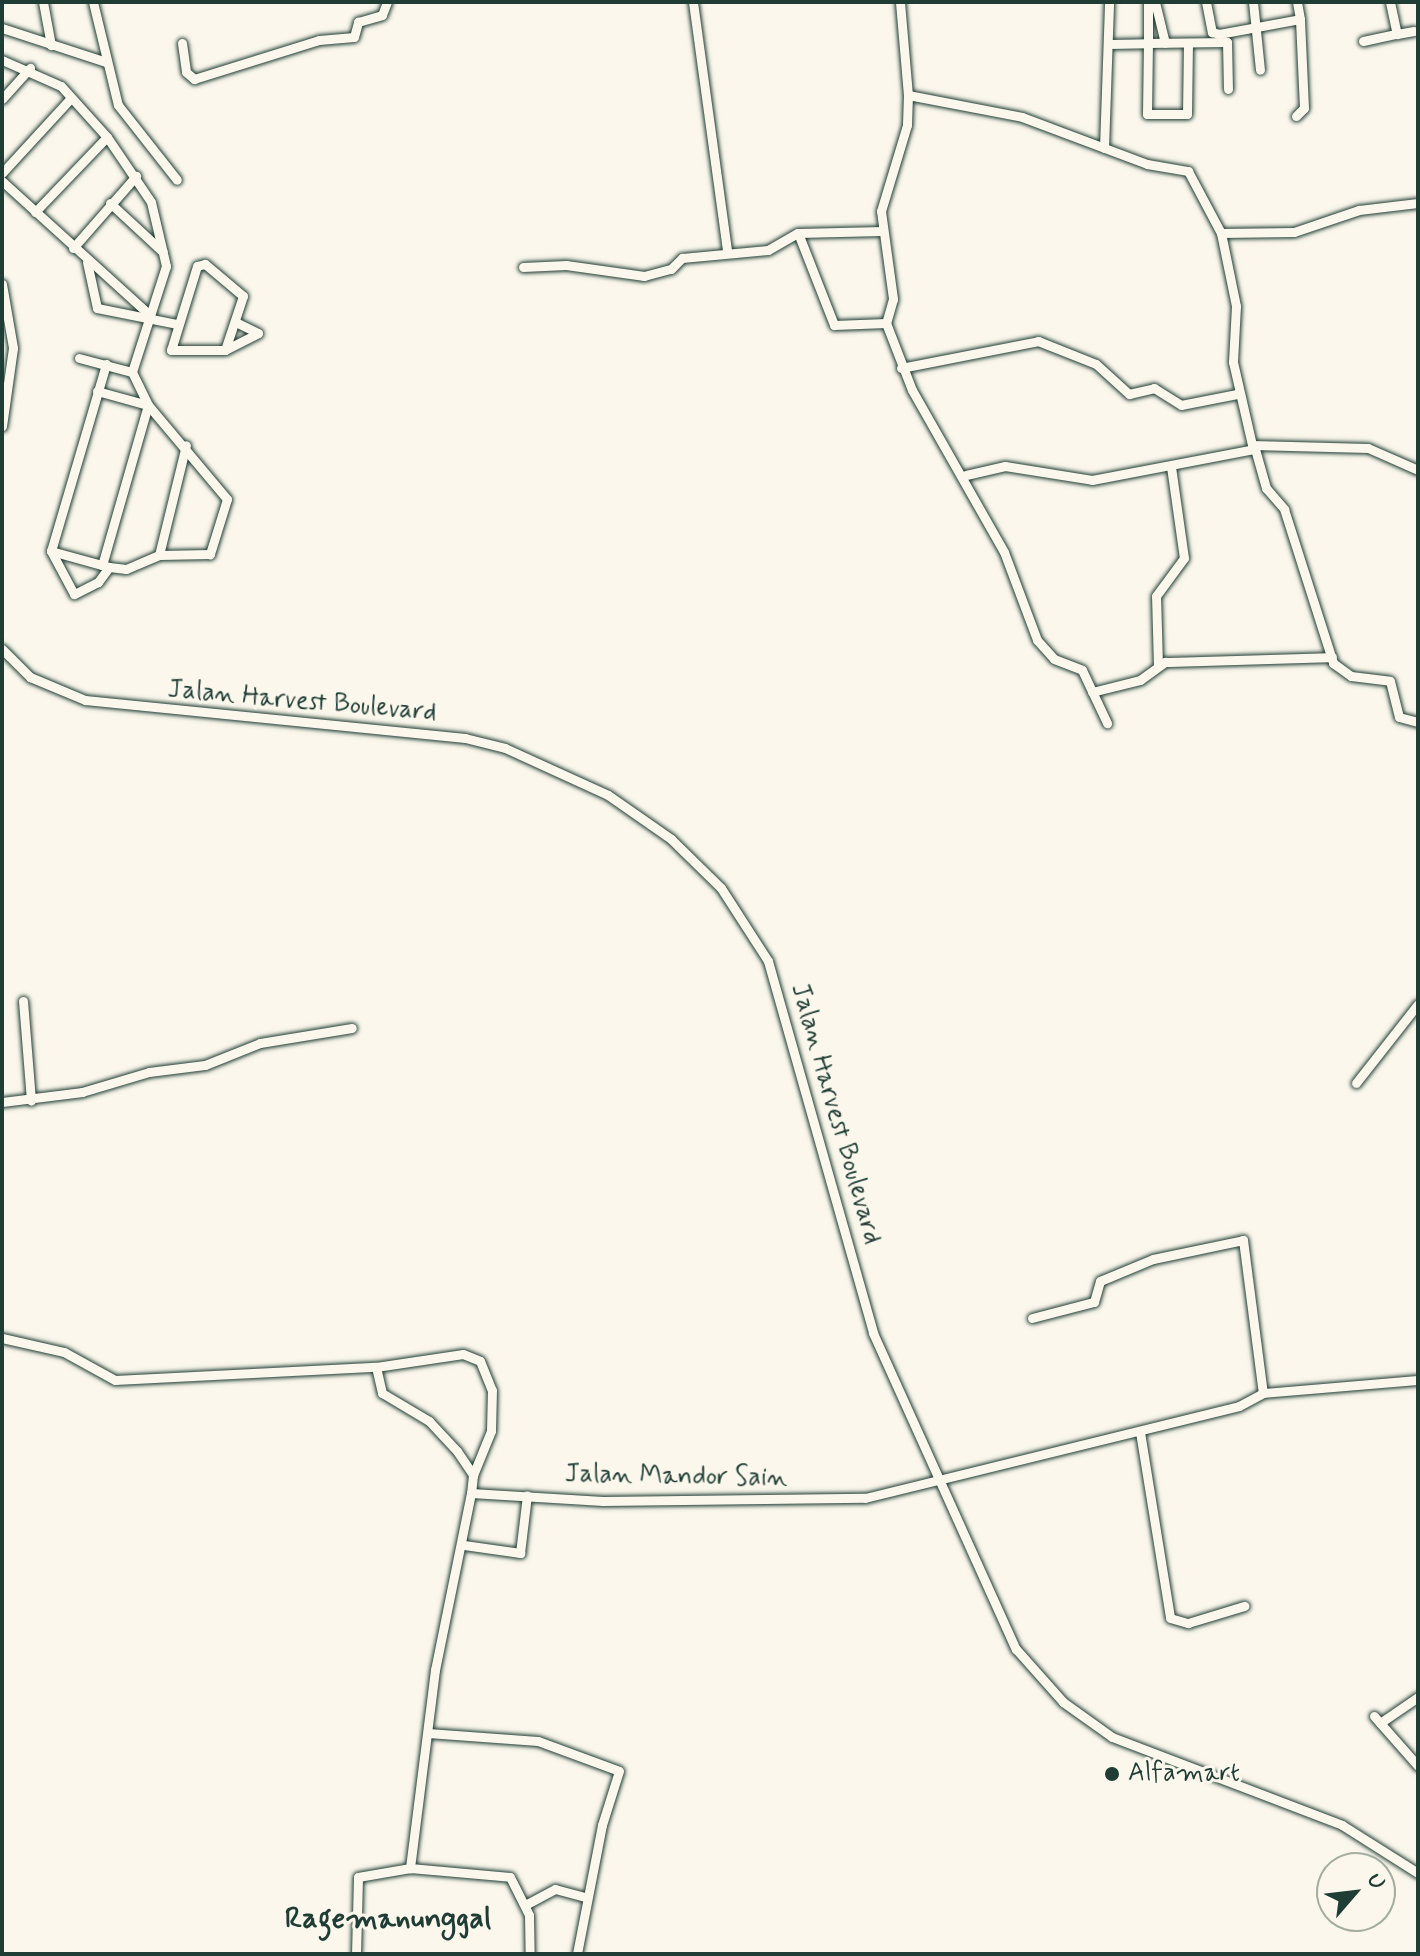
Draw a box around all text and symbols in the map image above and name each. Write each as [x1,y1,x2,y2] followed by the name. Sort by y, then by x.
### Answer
[168,675,436,729] street label: Jalan Harvest Boulevard
[783,982,887,1246] street label: Jalan Harvest Boulevard
[568,1460,784,1494] street label: Jalan Mandor Sain
[1128,1758,1240,1790] place label: Alfamart
[1103,1765,1121,1783] marker: Alfamart
[1316,1852,1396,1932] north arrow
[1360,1869,1391,1895] text: U
[285,1901,491,1937] district label: Ragemanunggal

